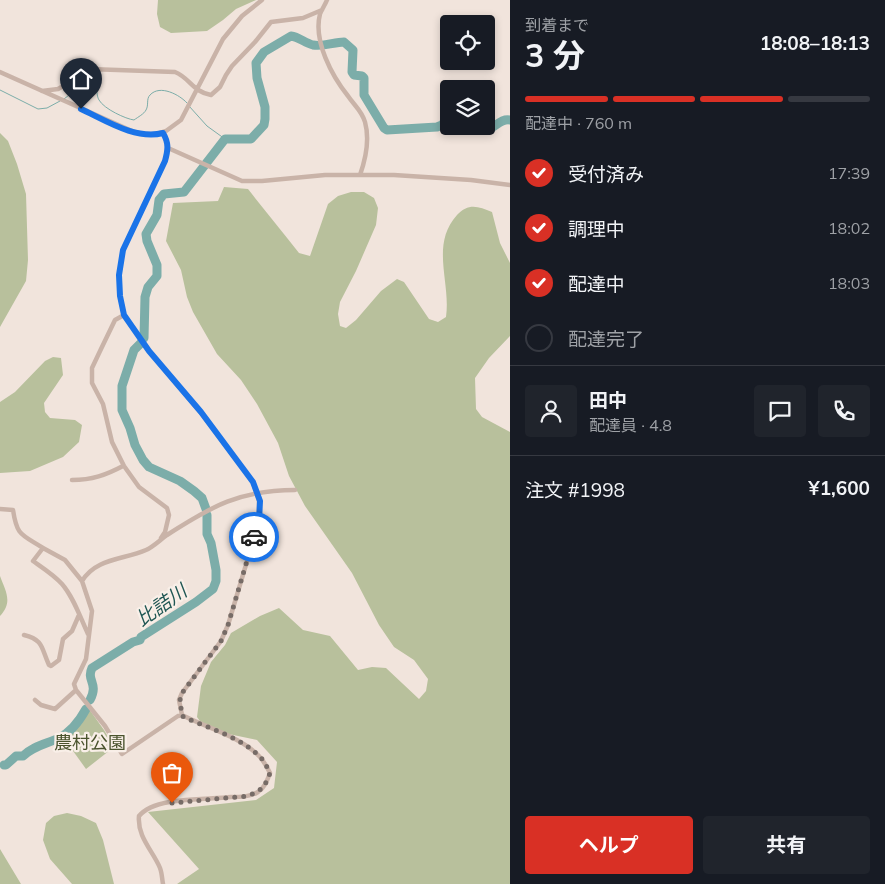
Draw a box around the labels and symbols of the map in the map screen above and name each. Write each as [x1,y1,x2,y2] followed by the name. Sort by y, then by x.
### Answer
[60,58,102,109] pin
[229,512,279,562] courier
[131,578,193,631] water label: 比詰川
[54,731,126,754] park label: 農村公園
[151,752,193,803] pin

